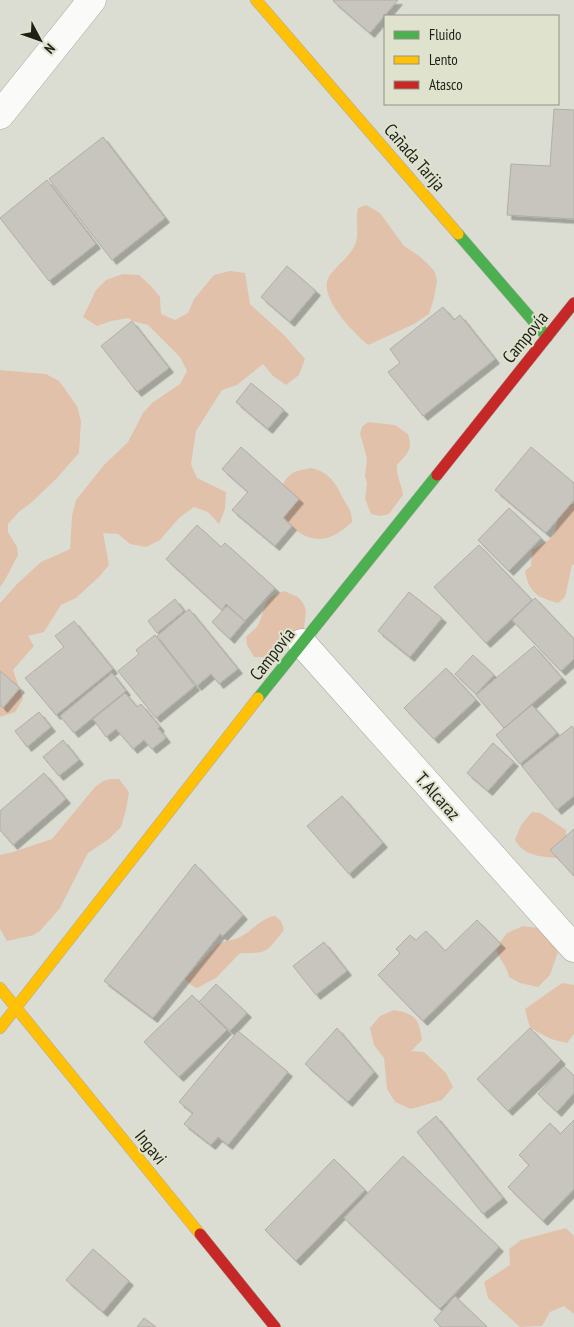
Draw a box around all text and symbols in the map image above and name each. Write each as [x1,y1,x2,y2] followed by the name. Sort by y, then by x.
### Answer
[15,15,65,65] north arrow
[384,15,559,105] legend
[429,25,461,44] text: Fluido
[41,40,59,57] text: N
[429,50,458,69] text: Lento
[429,75,463,94] text: Atasco
[379,118,451,196] street label: Cañada Tarija
[497,306,553,368] street label: Campovía
[244,623,300,685] street label: Campovía
[410,767,466,825] street label: T. Alcaraz
[130,1125,172,1169] street label: Ingavi

